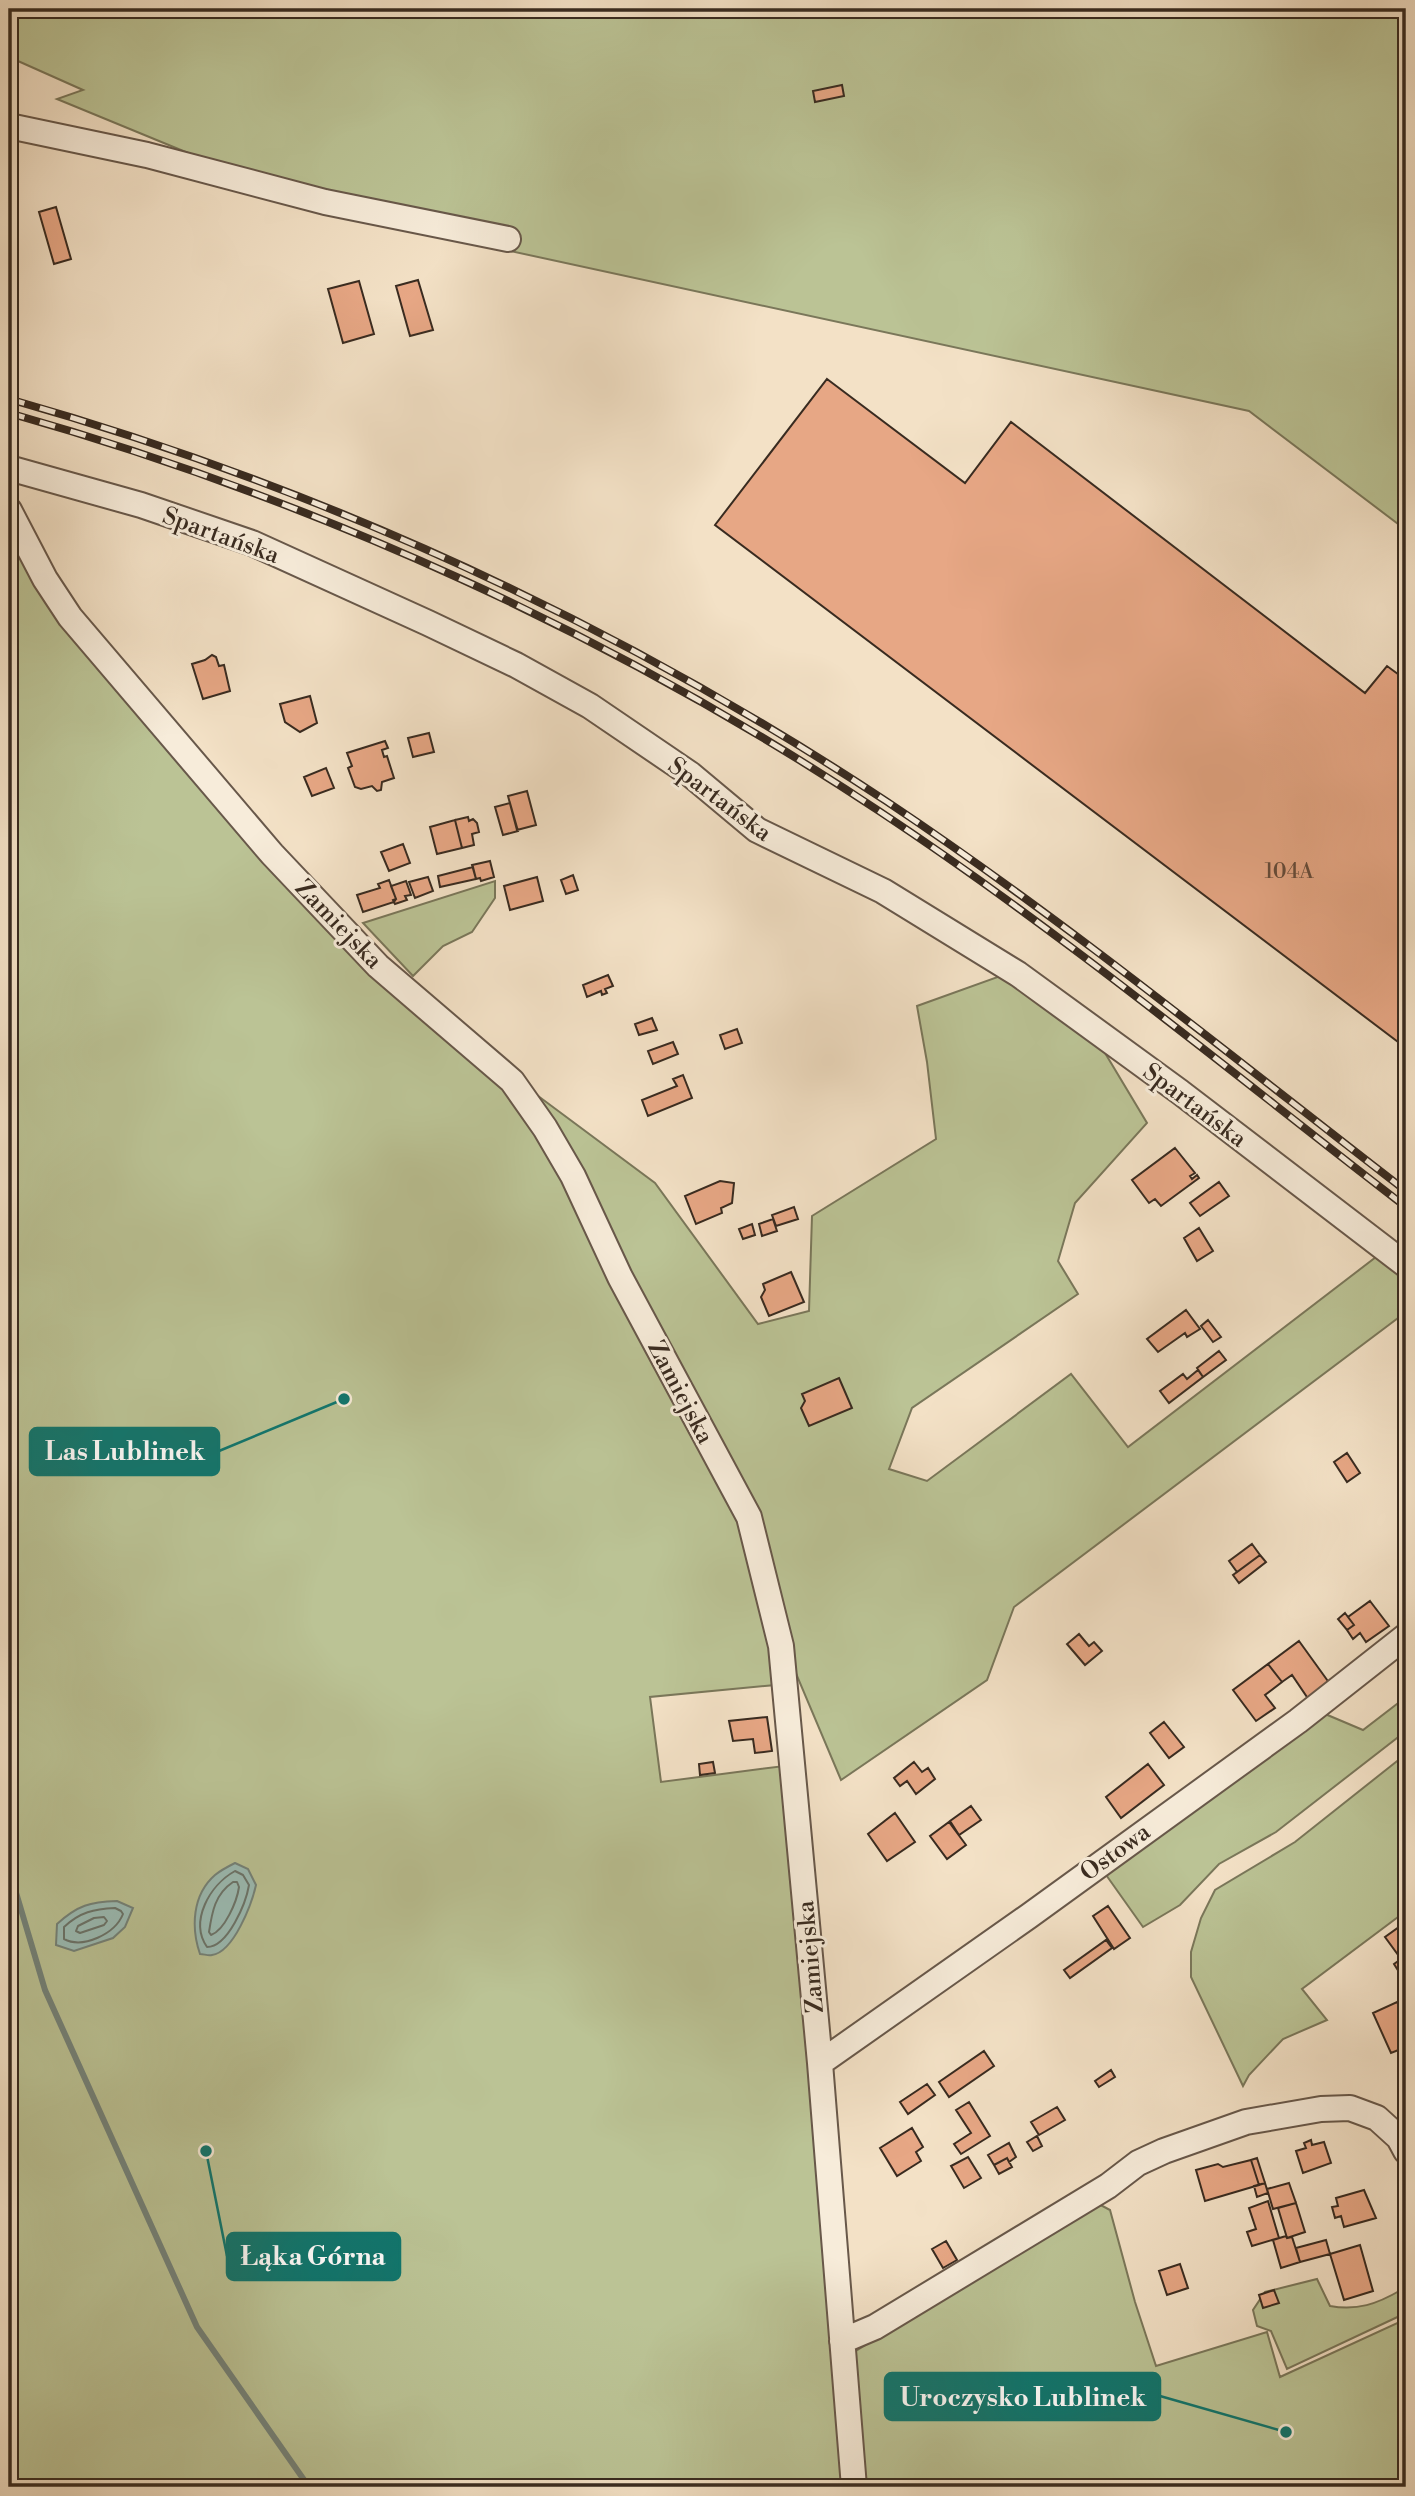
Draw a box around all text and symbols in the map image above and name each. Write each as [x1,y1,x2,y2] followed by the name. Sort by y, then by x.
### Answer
[158,501,284,571] street label: Spartańska
[662,751,778,849] street label: Spartańska
[1264,859,1314,885] house number: 104A
[288,874,389,976] street label: Zamiejska
[1137,1057,1253,1155] street label: Spartańska
[640,1336,720,1450] street label: Zamiejska
[30,1428,219,1475] callout: Las Lublinek
[45,1436,206,1468] text: Las Lublinek
[1075,1817,1157,1888] street label: Ostowa
[791,1899,831,2014] street label: Zamiejska
[227,2233,400,2280] callout: Łąka Górna
[240,2241,387,2273] text: Łąka Górna
[885,2373,1160,2420] callout: Uroczysko Lublinek
[900,2382,1147,2414] text: Uroczysko Lublinek

